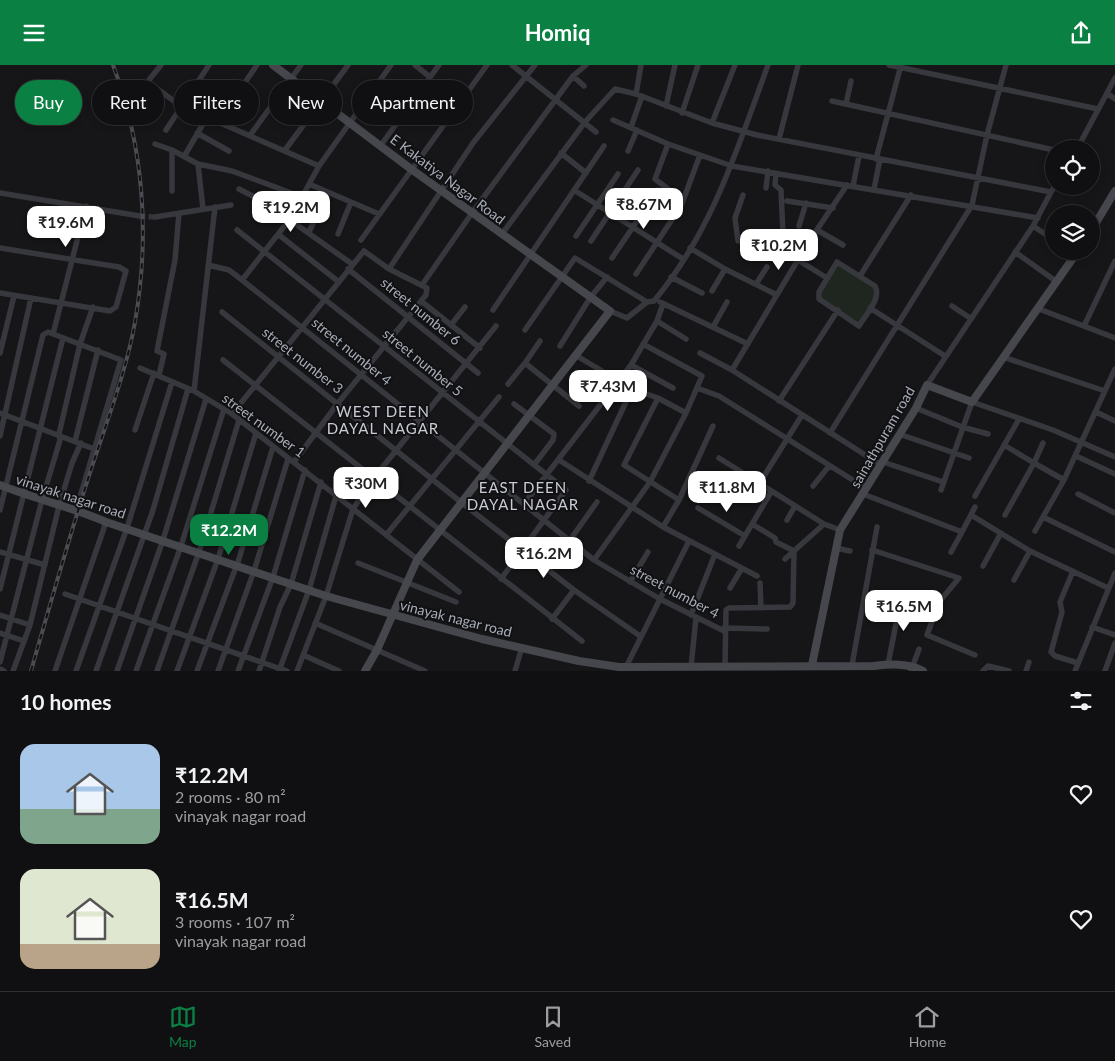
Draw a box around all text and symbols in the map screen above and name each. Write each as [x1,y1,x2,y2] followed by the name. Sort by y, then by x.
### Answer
[20,19,48,47] icon: menu
[525,19,590,46] text: Homiq
[1067,19,1095,47] icon: share
[15,80,82,125] chip: Buy
[92,80,164,125] chip: Rent
[174,80,259,125] chip: Filters
[269,80,342,125] chip: New
[352,80,473,125] chip: Apartment
[387,130,509,228] street label: E Kakatiya Nagar Road
[1045,140,1100,260] map controls
[1045,140,1100,195] button: locate
[603,187,685,230] pin: ₹8.67M
[250,191,332,233] pin: ₹19.2M
[616,194,672,213] text: ₹8.67M
[263,197,319,216] text: ₹19.2M
[25,205,107,248] pin: ₹19.6M
[1045,205,1100,260] button: layers
[38,212,94,231] text: ₹19.6M
[738,229,820,271] pin: ₹10.2M
[751,235,807,254] text: ₹10.2M
[378,274,464,348] street label: street number 6
[309,314,395,388] street label: street number 4
[259,323,347,397] street label: street number 3
[380,325,466,399] street label: street number 5
[567,369,649,412] pin: ₹7.43M
[580,376,636,395] text: ₹7.43M
[846,383,918,491] street label: sainathpuram road
[219,389,309,461] street label: street number 1
[327,402,439,437] district label: WEST DEEN DAYAL NAGAR
[336,467,396,509] pin: ₹30M
[14,470,128,522] street label: vinayak nagar road
[686,471,768,513] pin: ₹11.8M
[345,473,387,492] text: ₹30M
[699,477,755,496] text: ₹11.8M
[467,478,579,513] district label: EAST DEEN DAYAL NAGAR
[188,513,270,556] pin: ₹12.2M
[201,520,257,539] text: ₹12.2M
[503,537,585,579] pin: ₹16.2M
[516,543,572,562] text: ₹16.2M
[628,560,722,622] street label: street number 4
[863,589,945,632] pin: ₹16.5M
[398,596,514,640] street label: vinayak nagar road
[876,596,932,615] text: ₹16.5M
[1067,687,1095,715] icon: filters
[20,689,111,714] text: 10 homes
[175,762,249,787] text: ₹12.2M
[60,764,120,824] icon: home
[1067,780,1095,808] icon: heart
[175,787,286,806] text: 2 rooms · 80 m²
[175,806,306,825] text: vinayak nagar road
[175,887,249,912] text: ₹16.5M
[60,889,120,949] icon: home
[1067,905,1095,933] icon: heart
[175,912,295,931] text: 3 rooms · 107 m²
[175,931,306,950] text: vinayak nagar road
[169,1003,197,1050] tab: Map
[535,1003,571,1050] tab: Saved
[909,1003,946,1050] tab: Home

